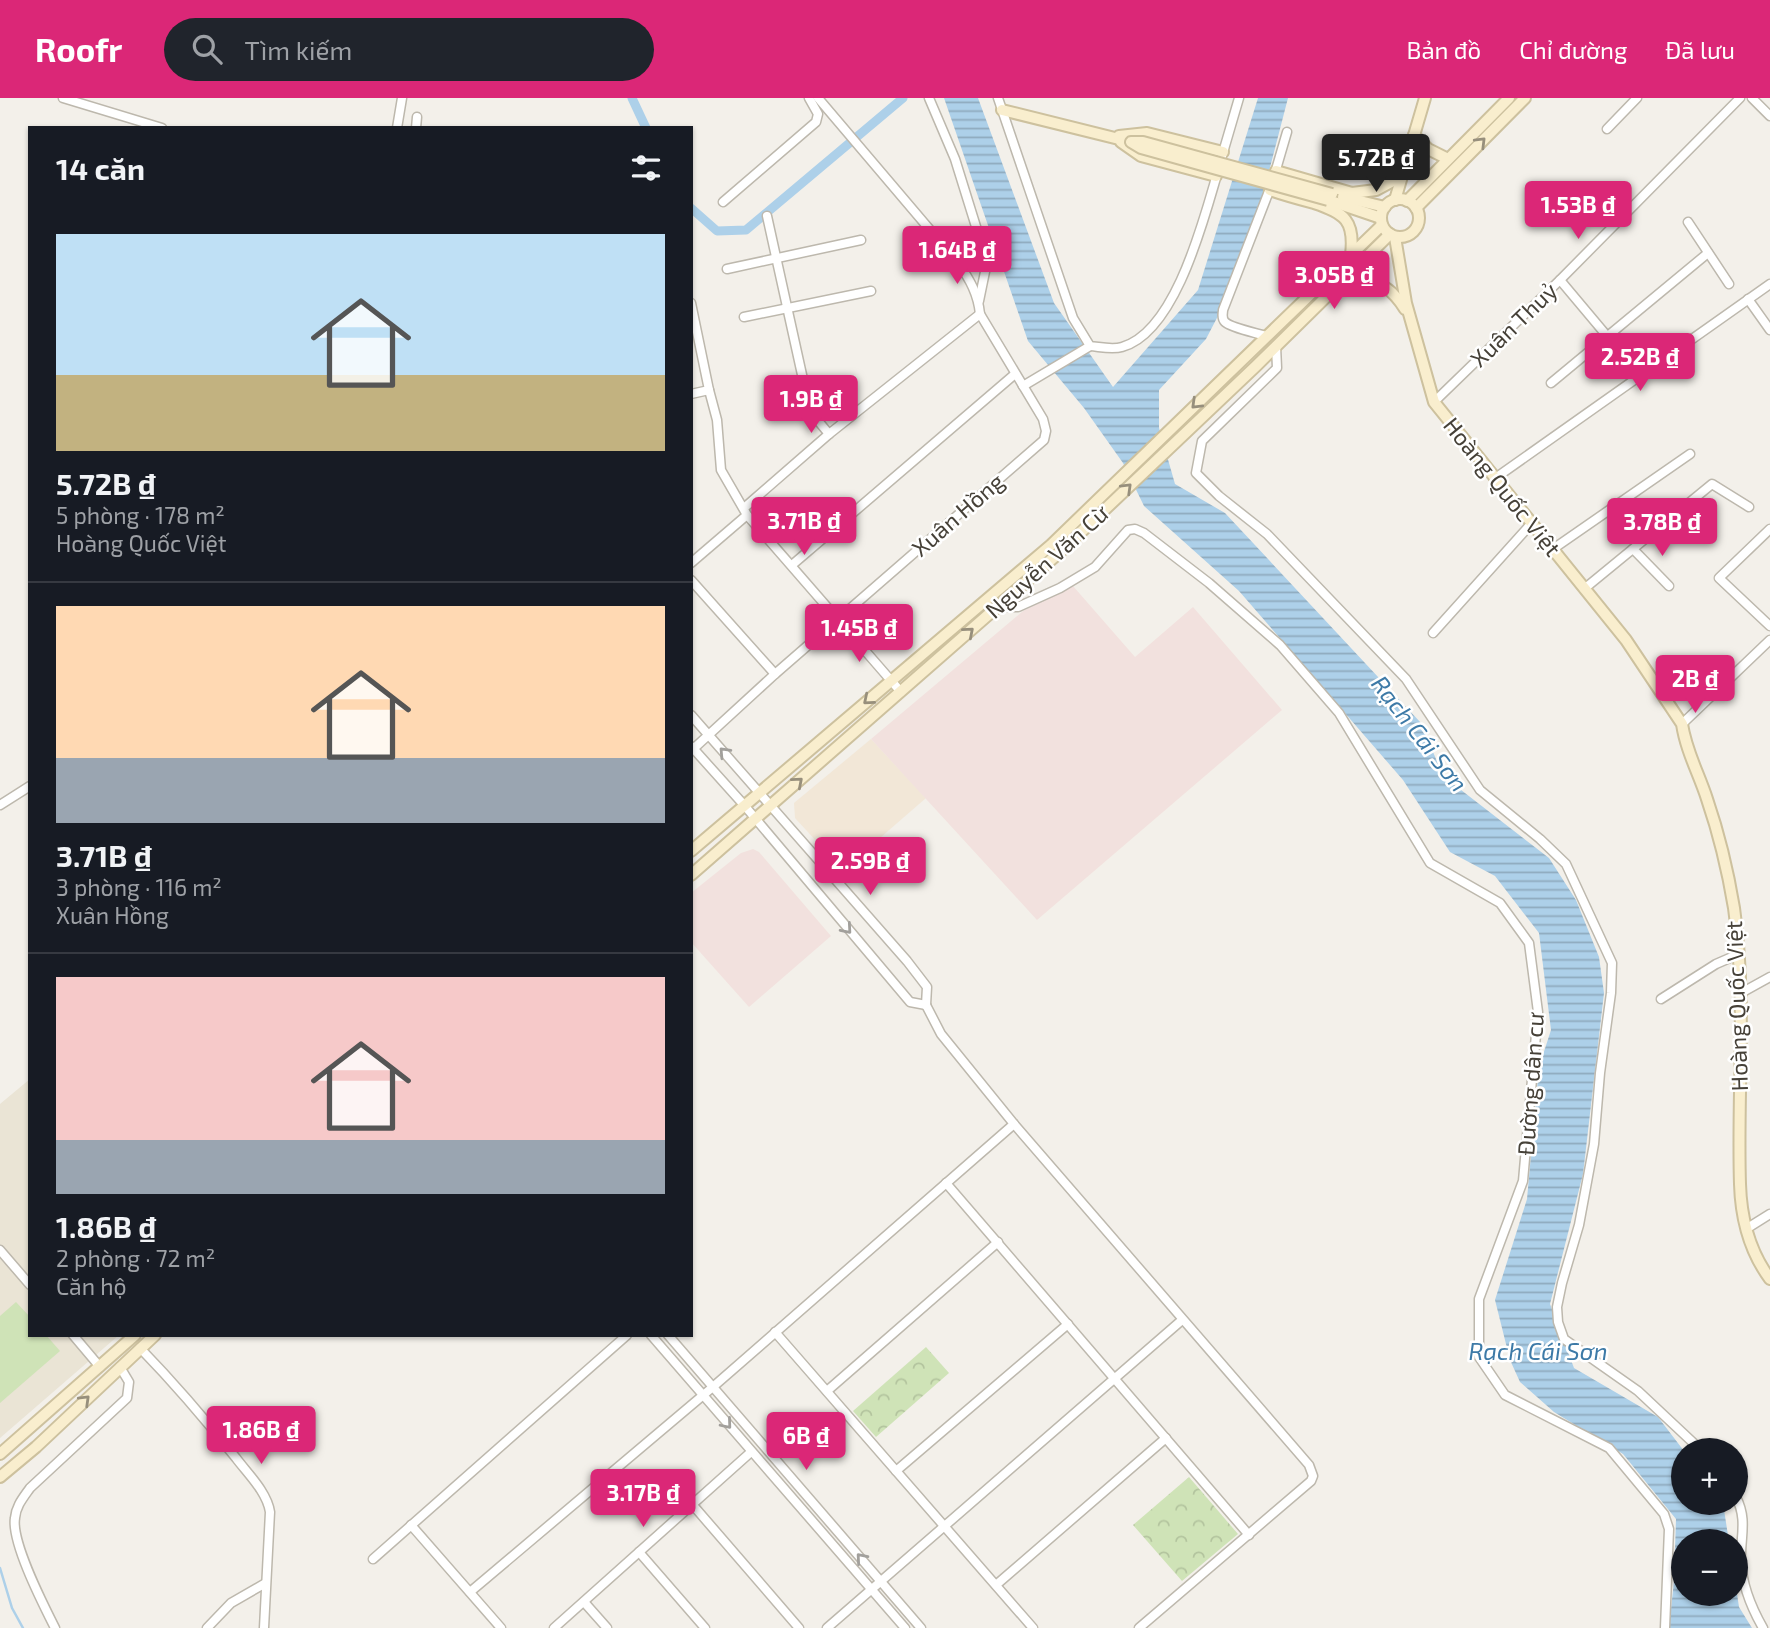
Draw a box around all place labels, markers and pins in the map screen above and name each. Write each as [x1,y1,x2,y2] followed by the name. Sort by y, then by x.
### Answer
[1311,134,1441,194] pin: 5.72B ₫
[1513,181,1643,241] pin: 1.53B ₫
[892,226,1022,286] pin: 1.64B ₫
[1269,252,1399,311] pin: 3.05B ₫
[1575,334,1705,393] pin: 2.52B ₫
[754,376,868,435] pin: 1.9B ₫
[739,498,869,557] pin: 3.71B ₫
[1597,498,1727,558] pin: 3.78B ₫
[794,604,924,664] pin: 1.45B ₫
[1654,656,1736,715] pin: 2B ₫
[805,838,935,897] pin: 2.59B ₫
[196,1406,326,1466] pin: 1.86B ₫
[765,1412,847,1472] pin: 6B ₫
[578,1470,708,1529] pin: 3.17B ₫

